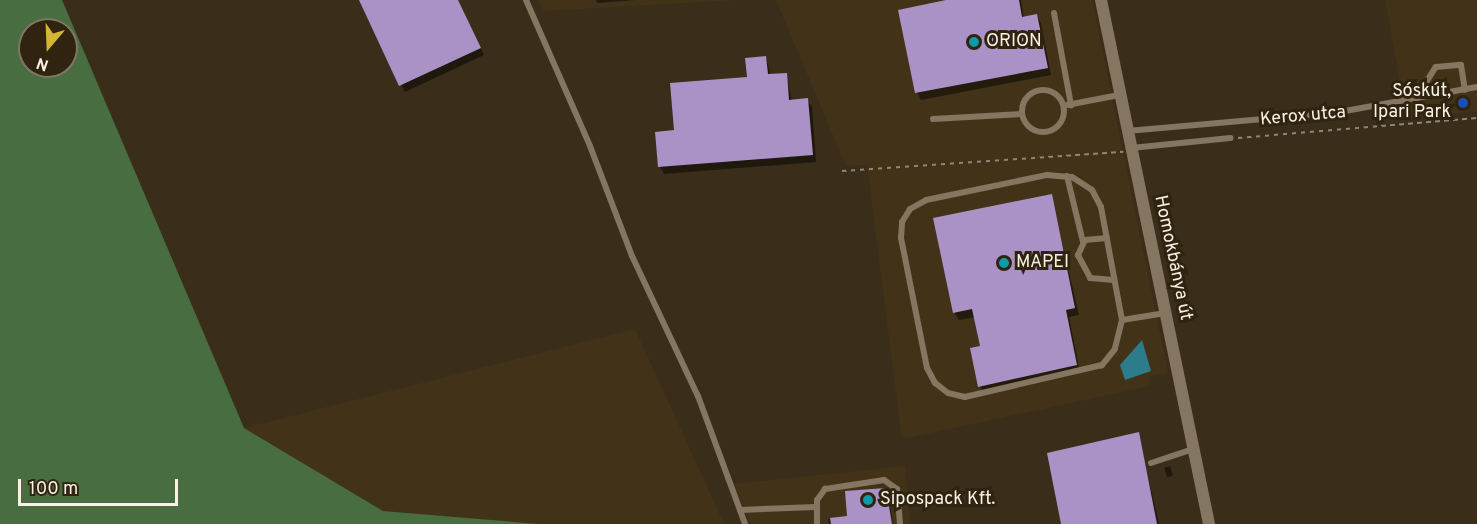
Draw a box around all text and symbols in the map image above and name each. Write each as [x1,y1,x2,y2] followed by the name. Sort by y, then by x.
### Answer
[18,18,78,78] north arrow
[986,31,1042,53] place label: ORION
[967,35,981,49] marker: ORION
[34,52,51,74] text: N
[1373,82,1451,124] place label: Sóskút, Ipari Park
[1456,96,1470,110] marker: Sóskút, Ipari Park
[1259,102,1347,132] street label: Kerox utca
[1148,194,1196,322] street label: Homokbánya út
[1016,252,1069,274] place label: MAPEI
[997,256,1011,270] marker: MAPEI
[21,467,182,505] scale bar
[29,478,78,501] text: 100 m
[880,489,995,511] place label: Sipospack Kft.
[861,493,875,507] marker: Sipospack Kft.

